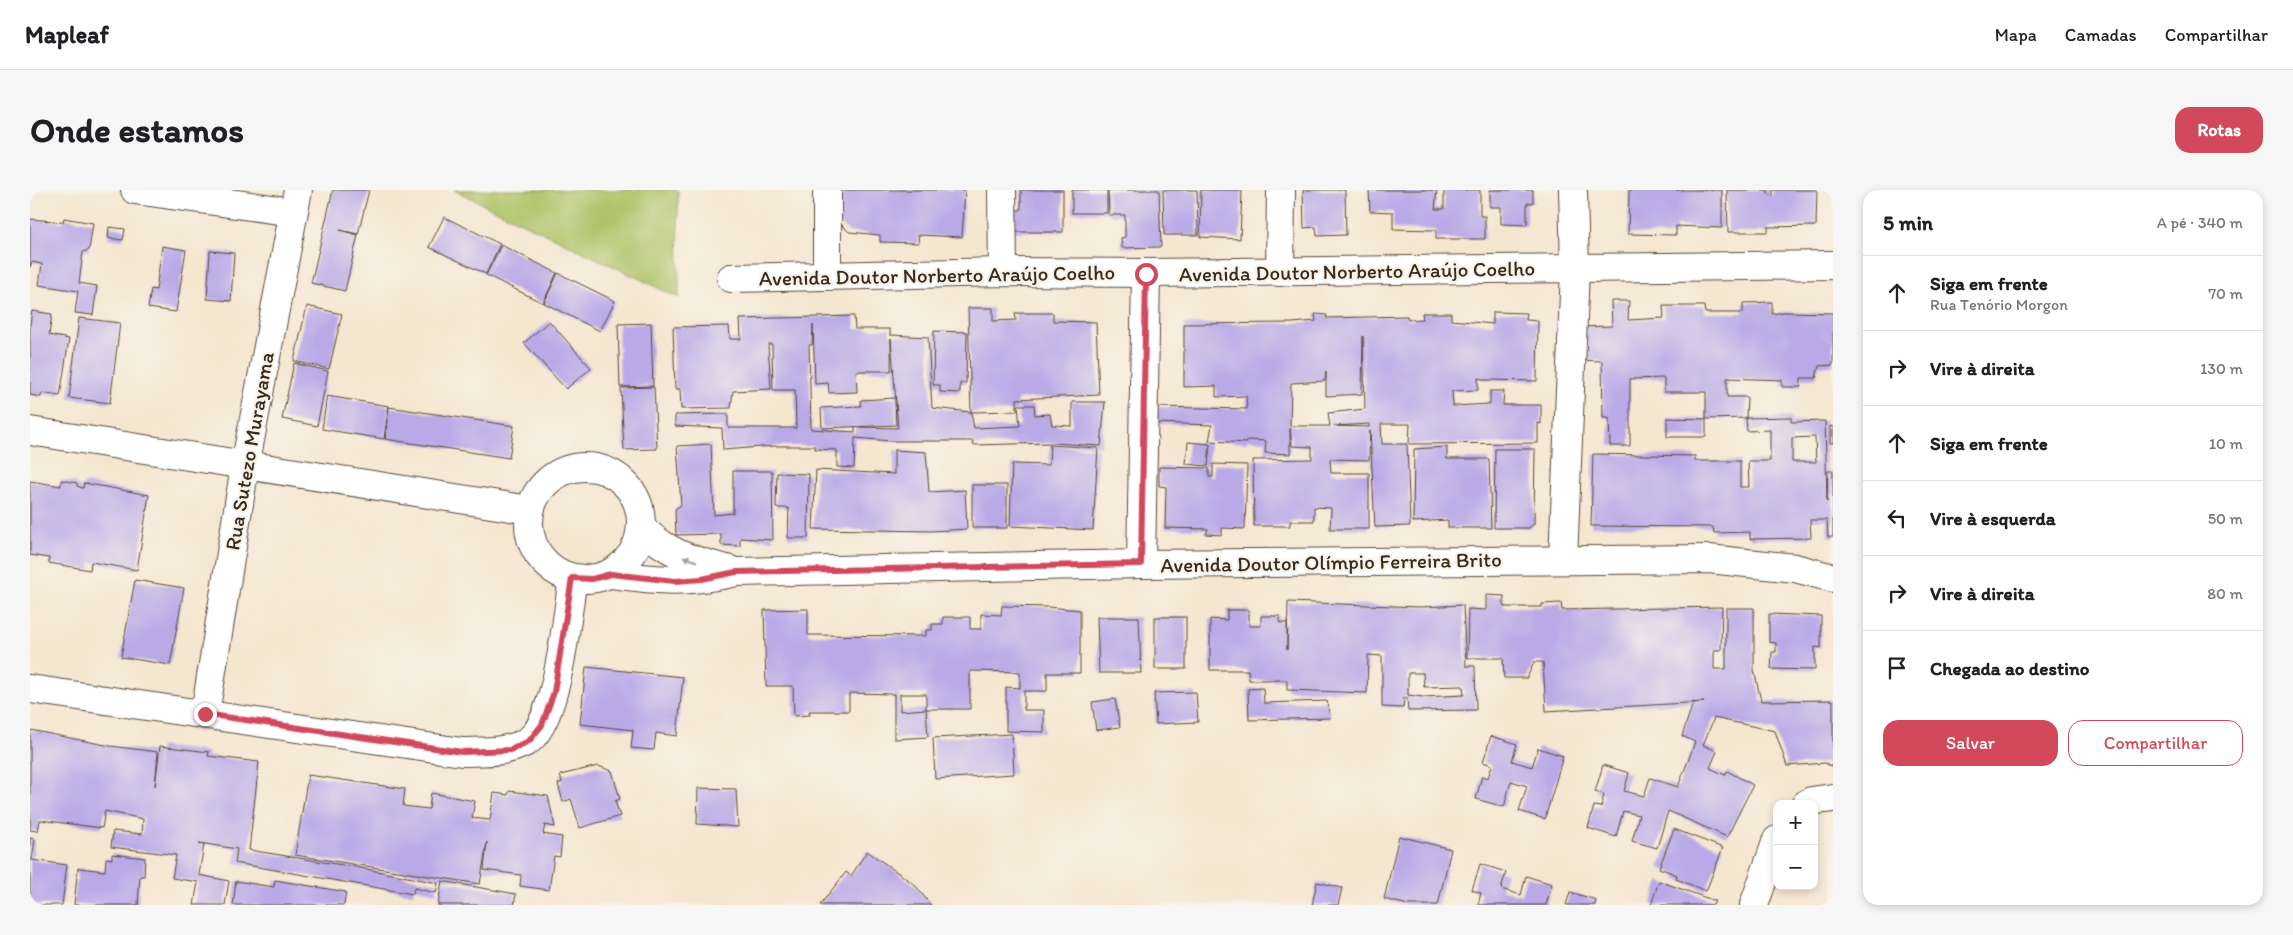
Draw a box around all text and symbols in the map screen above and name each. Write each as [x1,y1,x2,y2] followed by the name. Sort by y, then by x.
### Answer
[25,20,109,49] text: Mapleaf
[1995,24,2037,46] text: Mapa
[2065,24,2137,46] text: Camadas
[2165,24,2268,46] text: Compartilhar
[2175,107,2263,153] button: Rotas
[30,109,244,151] text: Onde estamos
[1883,210,1933,235] text: 5 min
[2157,213,2243,232] text: A pé · 340 m
[1179,255,1535,287] street label: Avenida Doutor Norberto Araújo Coelho
[759,259,1115,291] street label: Avenida Doutor Norberto Araújo Coelho
[1135,263,1158,286] route start
[1930,272,2048,295] text: Siga em frente
[1883,279,1911,307] icon: ahead
[2208,284,2243,303] text: 70 m
[1930,295,2068,314] text: Rua Tenório Morgon
[219,350,279,552] street label: Rua Sutezo Murayama
[1883,354,1911,382] icon: right
[1930,357,2035,380] text: Vire à direita
[2200,359,2243,378] text: 130 m
[1883,429,1911,457] icon: ahead
[1930,432,2048,455] text: Siga em frente
[2209,434,2243,453] text: 10 m
[1883,504,1911,532] icon: left
[1930,507,2056,530] text: Vire à esquerda
[2208,509,2243,528] text: 50 m
[1160,547,1502,577] street label: Avenida Doutor Olímpio Ferreira Brito
[682,555,697,562] one-way arrow
[1883,579,1911,607] icon: right
[1930,582,2035,605] text: Vire à direita
[2207,584,2243,603] text: 80 m
[1883,654,1911,682] icon: arrive
[1930,657,2089,680] text: Chegada ao destino
[194,703,217,726] route end
[1883,720,2058,766] button: Salvar
[2068,720,2243,766] button: Compartilhar
[1773,800,1818,890] map controls
[1773,800,1818,845] button: +
[1773,845,1818,890] button: −

